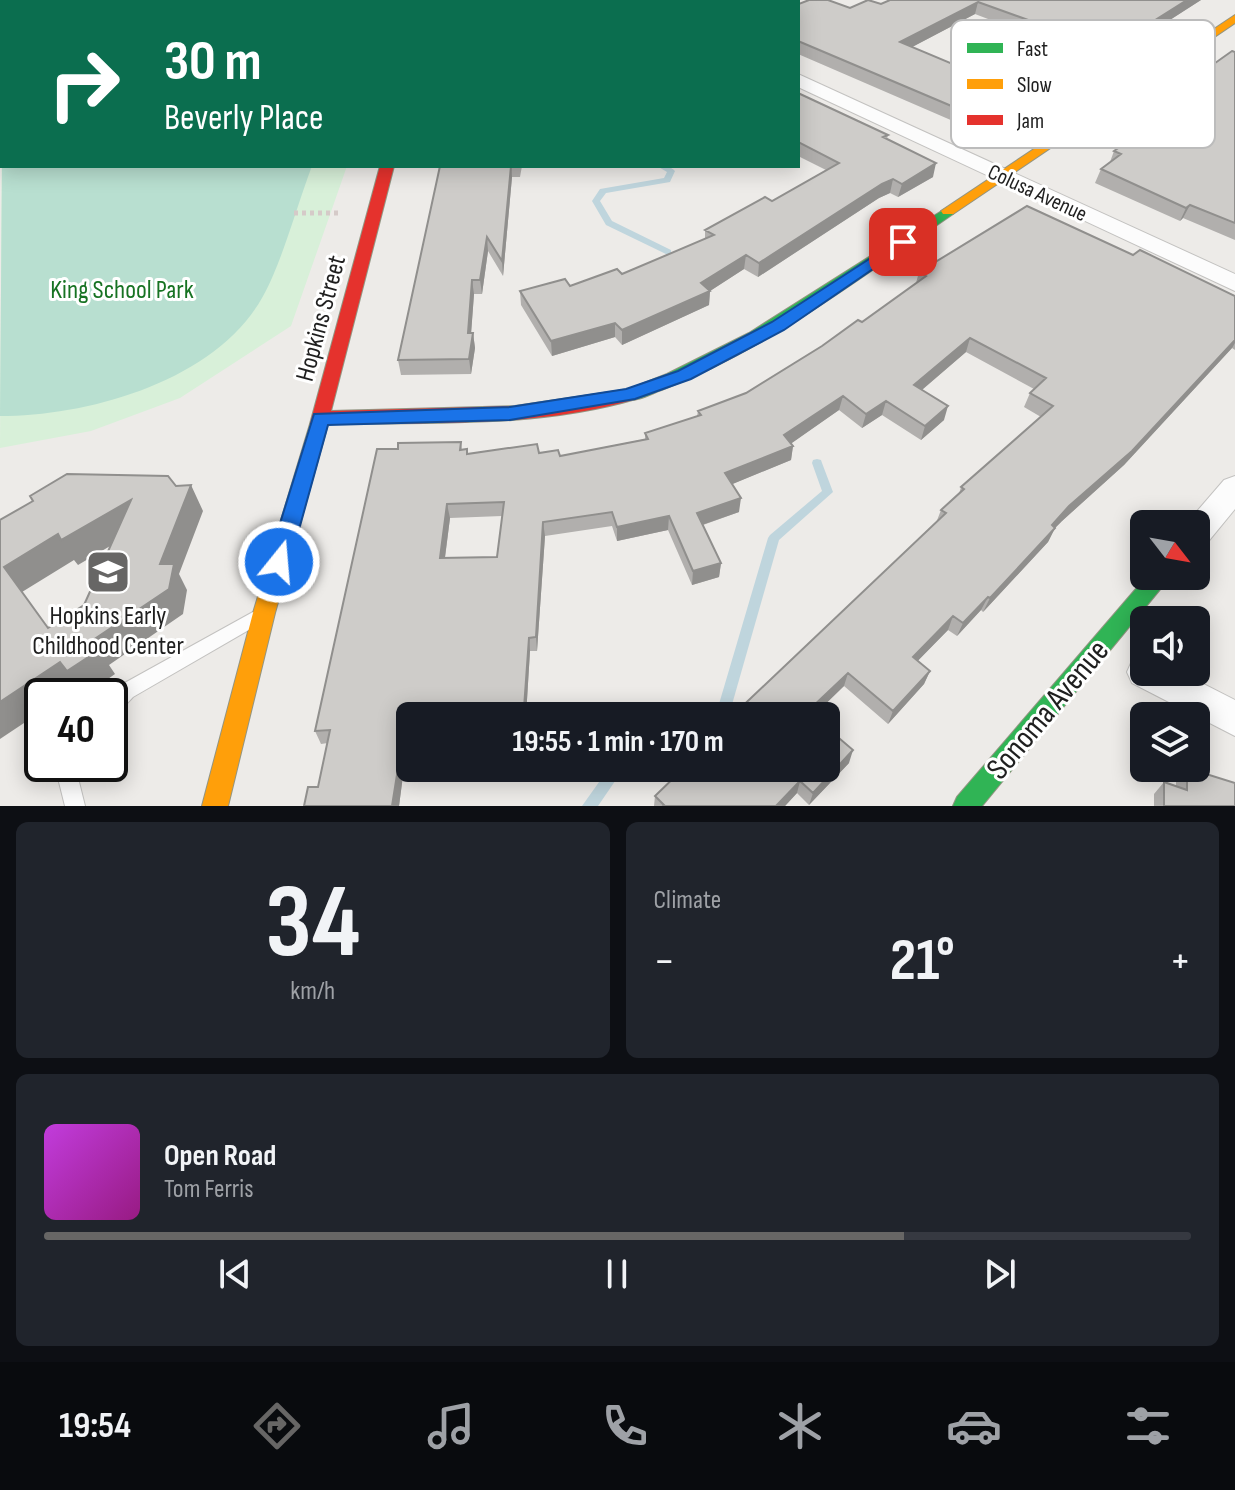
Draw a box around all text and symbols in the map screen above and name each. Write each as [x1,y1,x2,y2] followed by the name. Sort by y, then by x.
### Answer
[951,20,1215,148] legend
[164,29,262,96] text: 30 m
[32,32,136,136] icon: right
[1017,36,1048,63] text: Fast
[1017,72,1052,99] text: Slow
[164,97,323,140] text: Beverly Place
[1016,108,1044,135] text: Jam
[983,159,1091,228] street label: Colusa Avenue
[869,208,937,276] pin
[881,220,925,264] icon: arrive
[290,252,353,385] street label: Hopkins Street
[50,275,194,306] park label: King School Park
[1130,510,1210,590] north arrow
[1130,510,1210,782] map controls
[237,520,321,604] position arrow
[84,548,132,596] school or university icon: Hopkins Early Childhood Center
[32,601,184,662] place label: Hopkins Early Childhood Center
[1130,606,1210,686] button: sound
[979,632,1118,788] street label: Sonoma Avenue
[24,678,128,782] speed limit sign: 40
[1130,702,1210,782] button: layers
[512,724,724,760] text: 19:55 · 1 min · 170 m
[265,861,360,986] text: 34
[654,885,721,916] text: Climate
[890,925,955,997] text: 21°
[654,935,675,988] text: −
[1169,935,1191,988] text: +
[290,976,335,1007] text: km/h
[164,1138,276,1174] text: Open Road
[164,1174,254,1205] text: Tom Ferris
[213,1252,257,1296] icon: previous
[595,1252,639,1296] icon: pause
[978,1252,1022,1296] icon: next
[249,1398,305,1454] icon: directions
[423,1398,479,1454] icon: music
[597,1398,653,1454] icon: phone
[772,1398,828,1454] icon: climate
[946,1398,1002,1454] icon: car
[1120,1398,1176,1454] icon: filters
[59,1405,131,1448] text: 19:54

